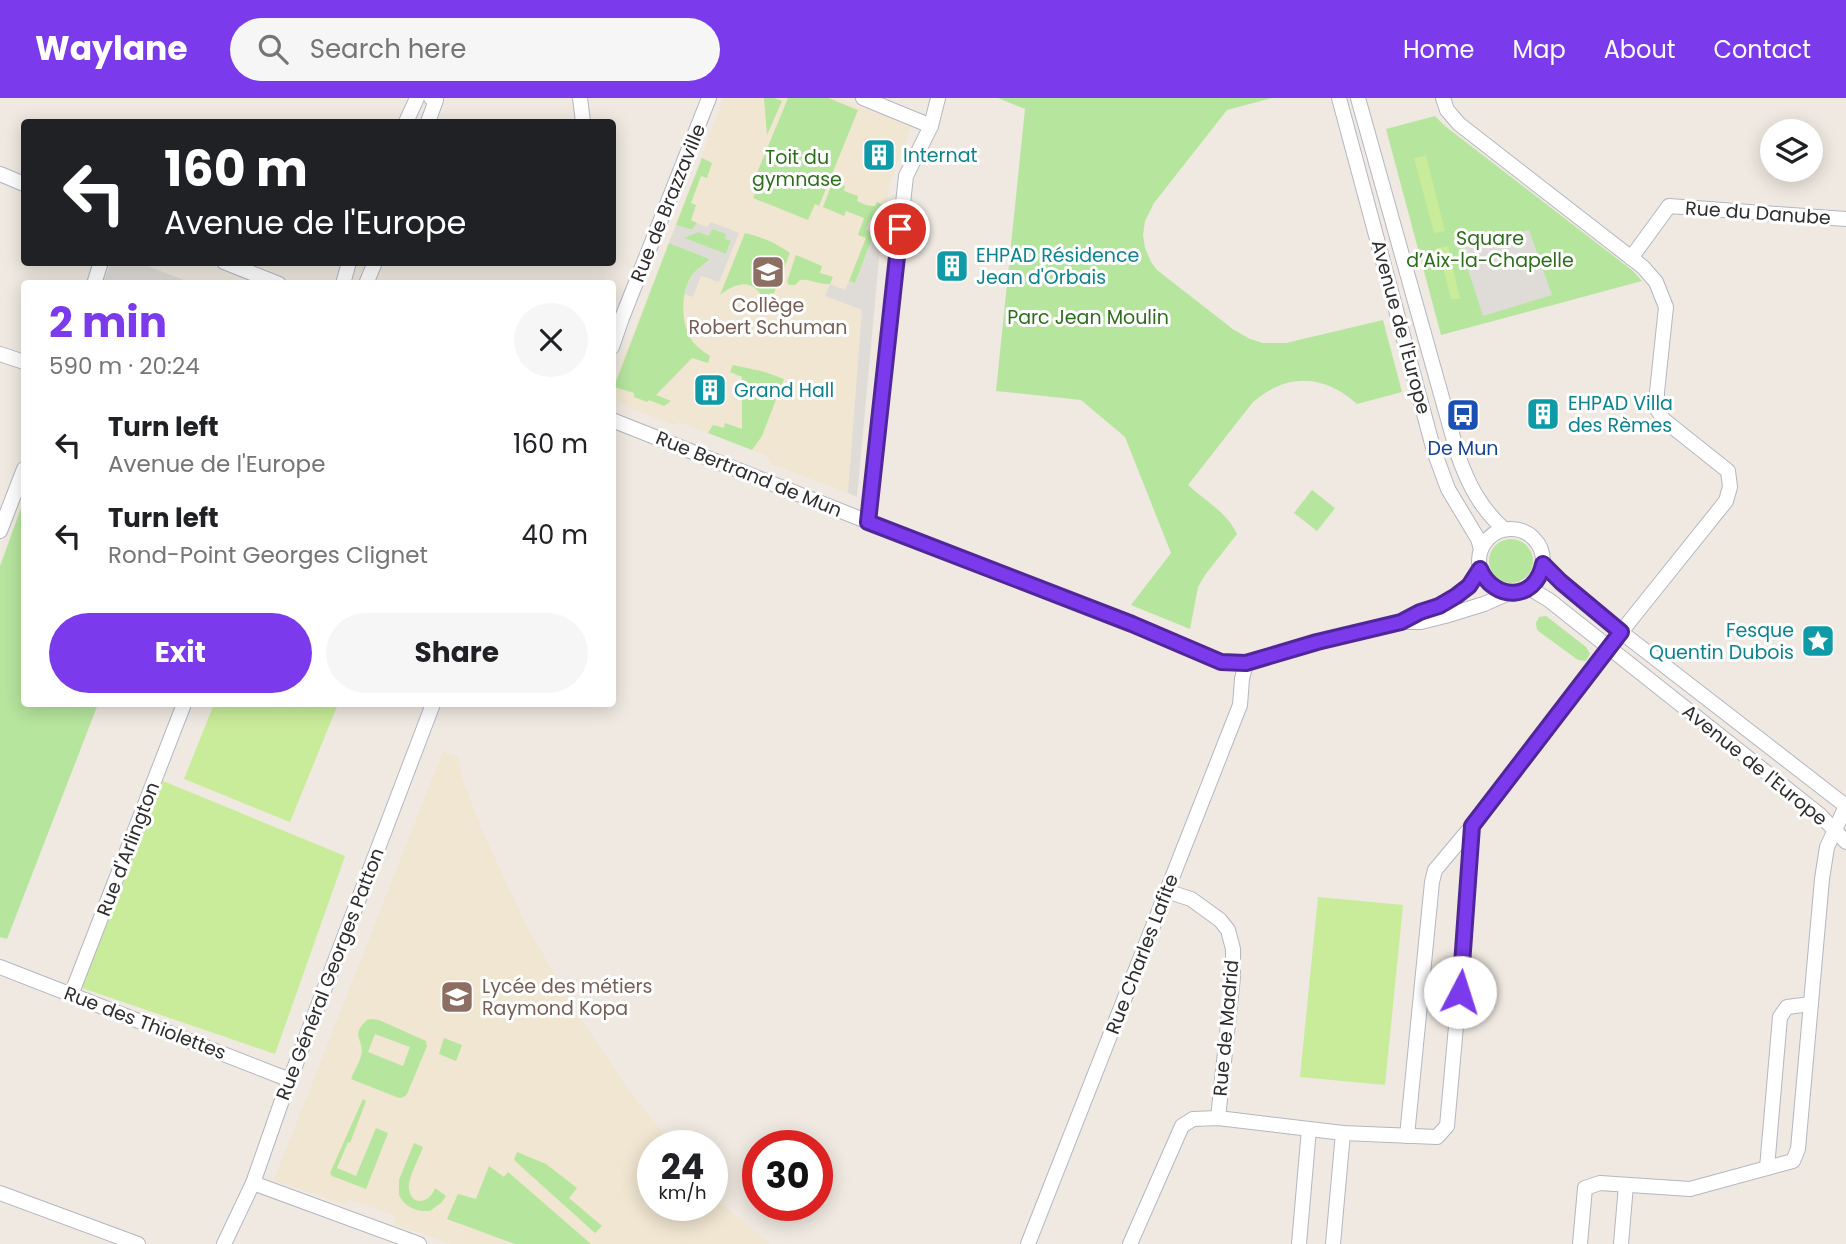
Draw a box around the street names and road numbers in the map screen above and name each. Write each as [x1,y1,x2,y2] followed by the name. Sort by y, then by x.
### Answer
[624,120,712,286] street label: Rue de Brazzaville
[1684,194,1832,232] street label: Rue du Danube
[1365,237,1437,417] street label: Avenue de l'Europe
[652,424,846,524] street label: Rue Bertrand de Mun
[1677,698,1833,832] street label: Avenue de l'Europe
[90,778,166,920] street label: Rue d'Arlington
[269,844,391,1104] street label: Rue Général Georges Patton
[1099,870,1185,1038] street label: Rue Charles Lafite
[1207,959,1245,1097] street label: Rue de Madrid
[60,980,230,1066] street label: Rue des Thiolettes

